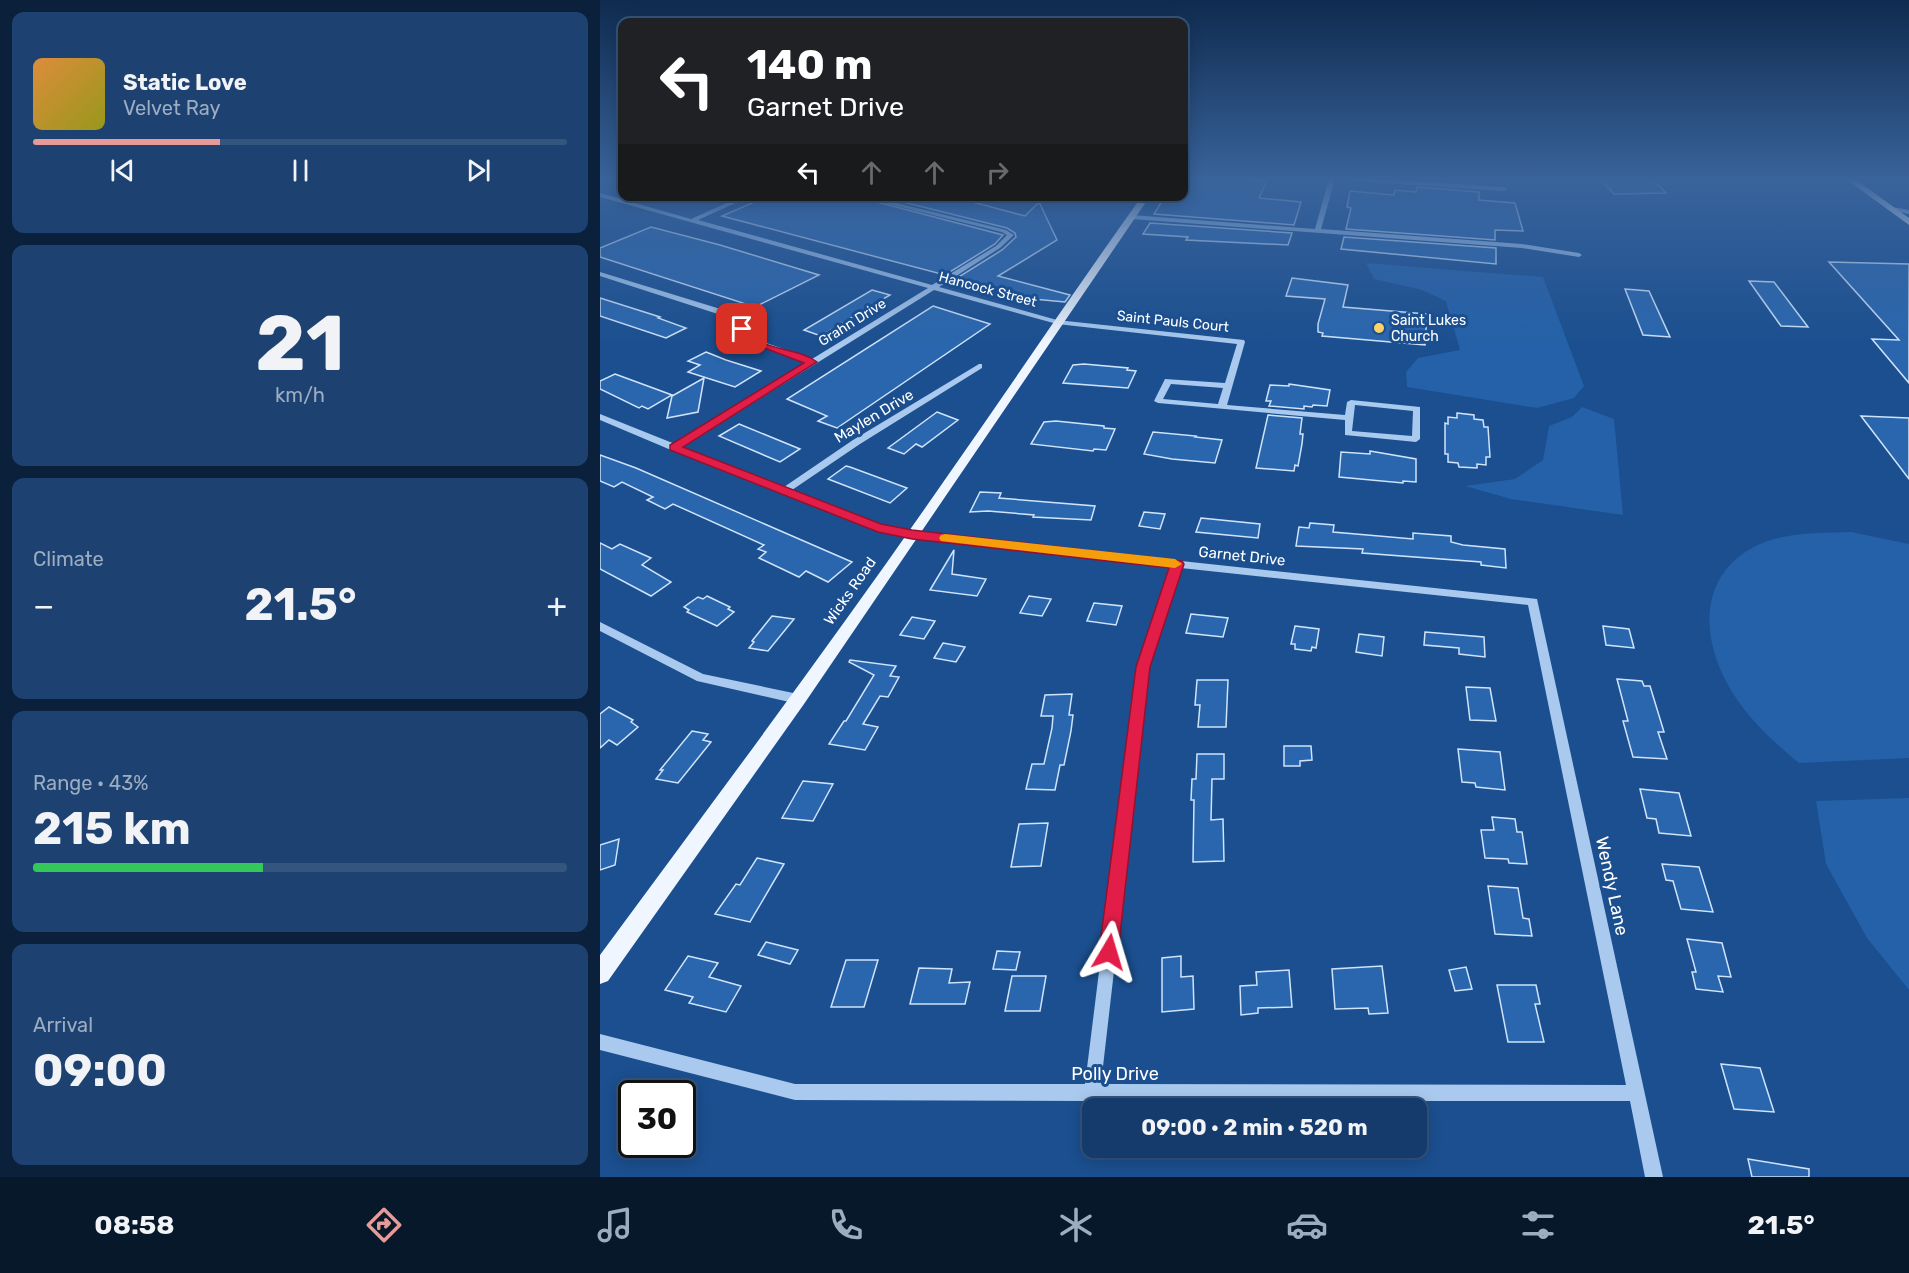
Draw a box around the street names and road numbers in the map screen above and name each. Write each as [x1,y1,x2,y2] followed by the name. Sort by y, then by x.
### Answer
[937,268,1039,311] street label: Hancock Street
[815,295,889,350] street label: Grahn Drive
[1116,307,1230,336] street label: Saint Pauls Court
[831,385,917,447] street label: Maylen Drive
[1198,542,1286,570] street label: Garnet Drive
[820,554,880,628] street label: Wicks Road
[1591,834,1633,938] street label: Wendy Lane
[1071,1063,1159,1085] street label: Polly Drive

